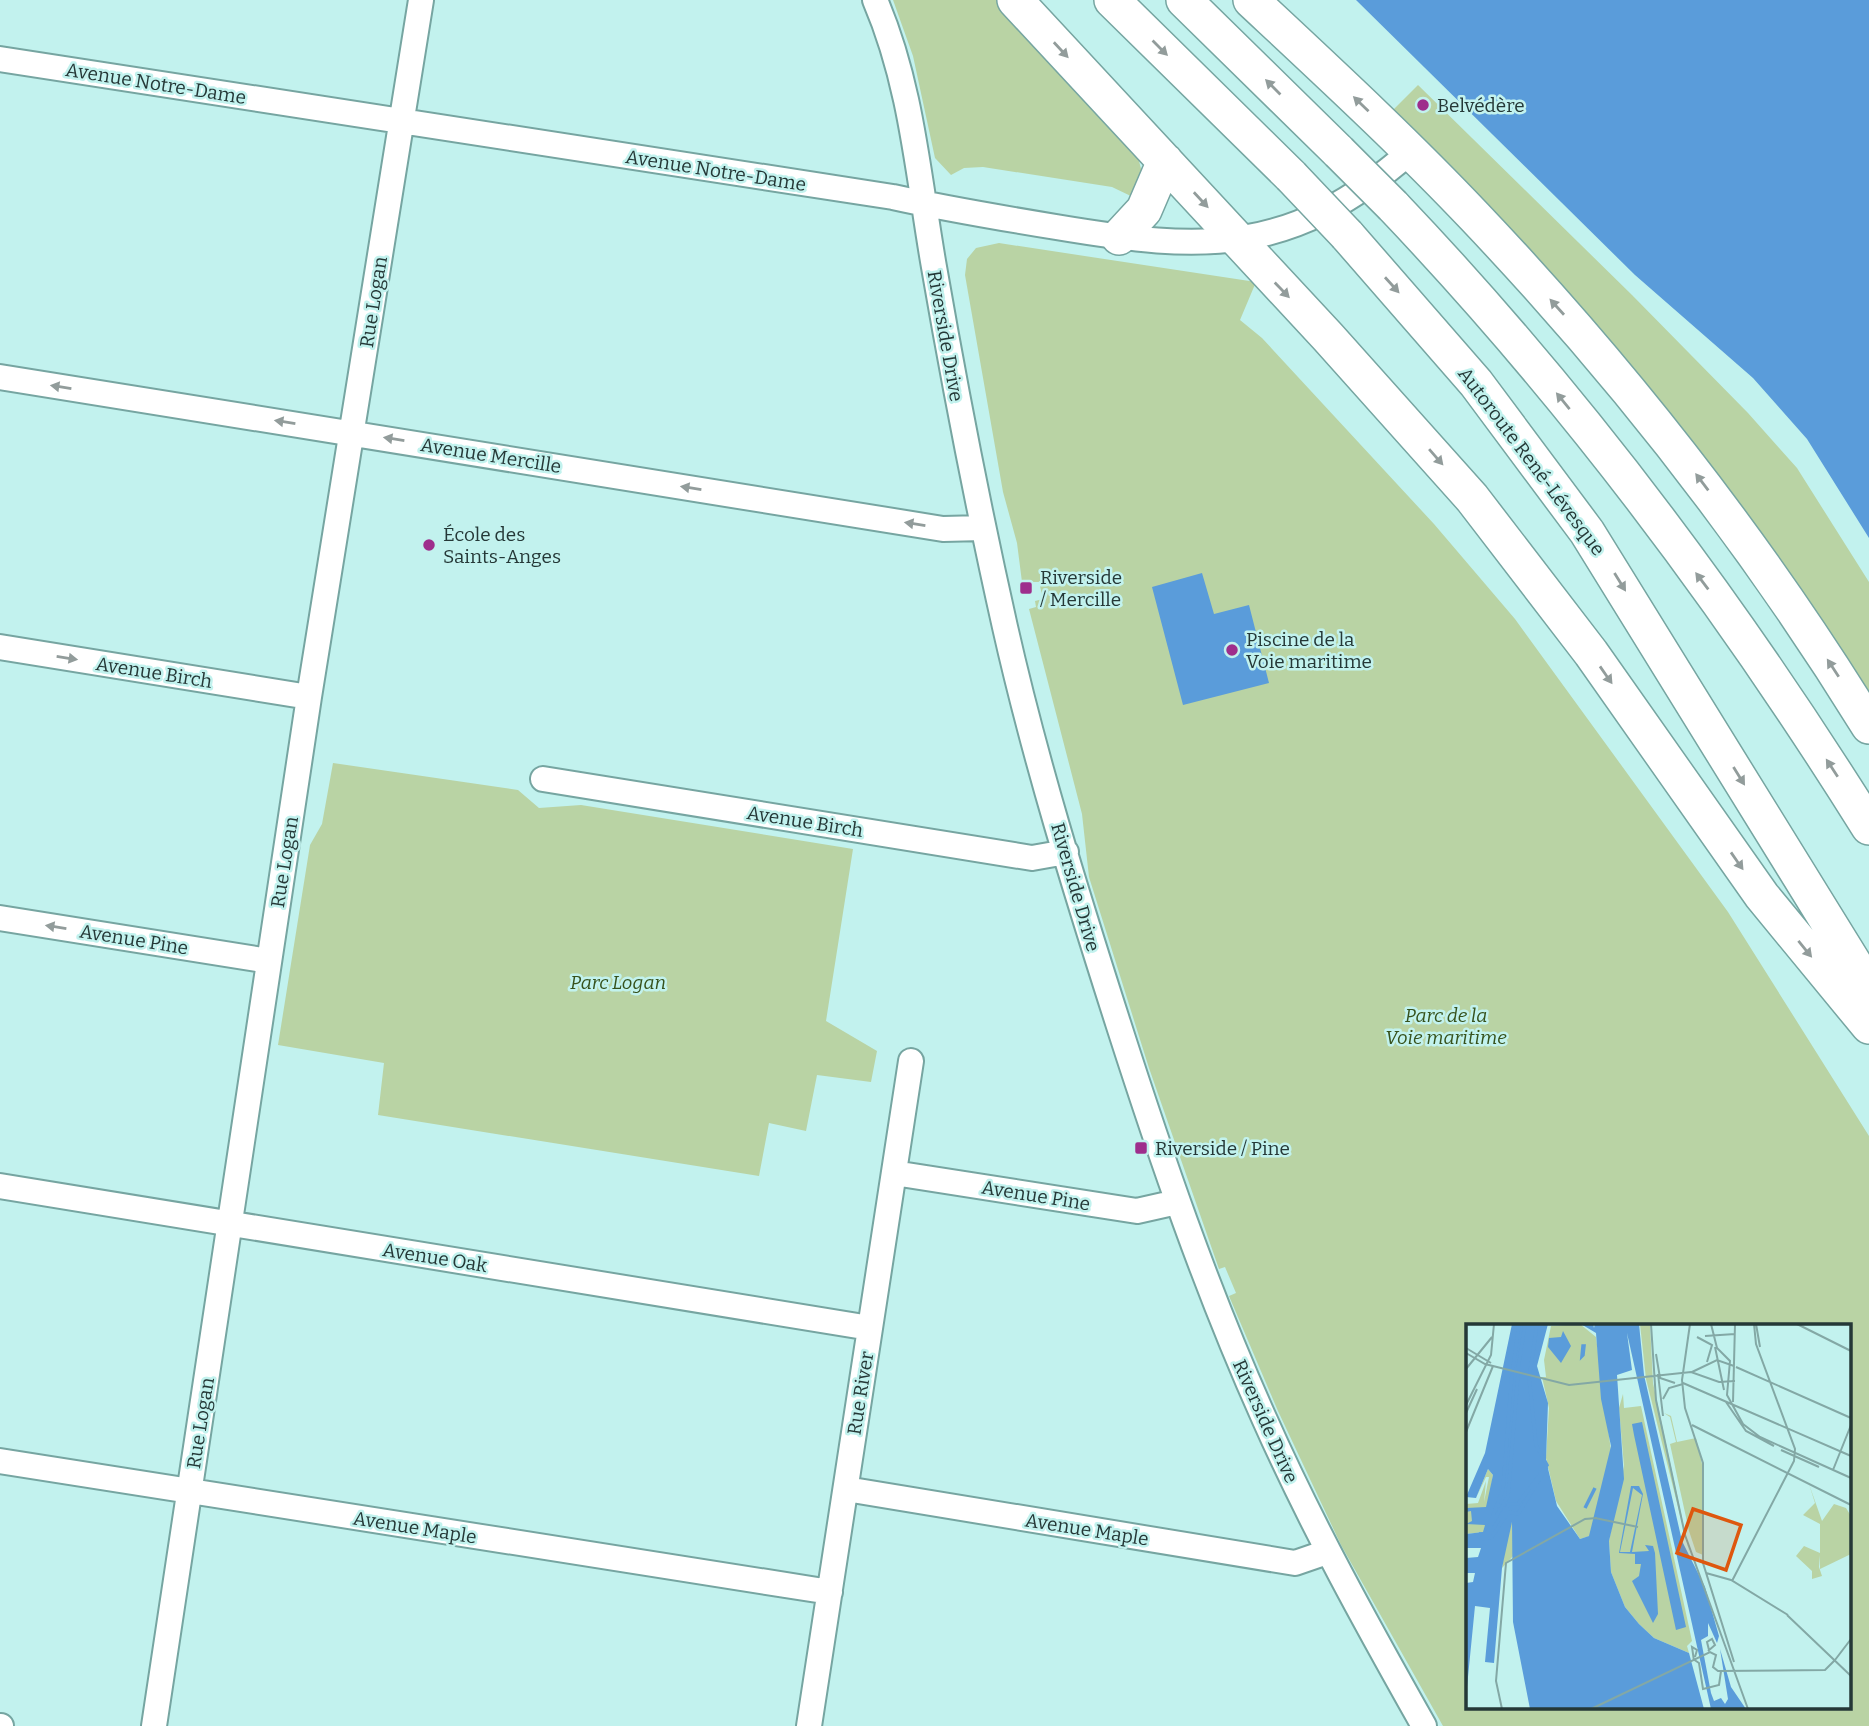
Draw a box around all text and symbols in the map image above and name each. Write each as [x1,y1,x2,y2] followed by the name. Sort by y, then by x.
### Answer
[1151,39,1168,55] one-way arrow
[1053,41,1069,59] one-way arrow
[64,58,248,109] street label: Avenue Notre-Dame
[1264,79,1281,96] one-way arrow
[1437,94,1525,117] place label: Belvédère
[1353,97,1370,113] one-way arrow
[1415,97,1431,113] marker: Belvédère
[624,145,808,196] street label: Avenue Notre-Dame
[1192,191,1208,208] one-way arrow
[355,255,392,349] street label: Rue Logan
[923,269,968,403] street label: Riverside Drive
[1384,277,1400,294] one-way arrow
[1273,281,1290,298] one-way arrow
[1549,298,1565,316] one-way arrow
[1453,363,1610,560] street label: Autoroute René-Lévesque
[50,381,72,392] one-way arrow
[1555,392,1570,410] one-way arrow
[274,416,296,427] one-way arrow
[383,433,405,444] one-way arrow
[419,433,563,478] street label: Avenue Mercille
[1428,448,1443,465] one-way arrow
[1694,474,1709,492] one-way arrow
[680,482,702,493] one-way arrow
[904,518,926,529] one-way arrow
[443,523,561,568] place label: École des Saints-Anges
[421,537,437,553] marker: École des Saints-Anges
[1040,566,1122,611] place label: Riverside / Mercille
[1695,572,1709,590] one-way arrow
[1613,573,1626,592] one-way arrow
[1018,580,1034,596] marker: Riverside / Mercille
[1246,628,1372,673] place label: Piscine de la Voie maritime
[1224,642,1240,658] marker: Piscine de la Voie maritime
[94,652,214,693] street label: Avenue Birch
[56,653,78,664] one-way arrow
[1826,659,1839,678] one-way arrow
[1599,666,1613,684] one-way arrow
[1825,758,1838,777] one-way arrow
[1732,767,1745,786] one-way arrow
[745,801,865,842] street label: Avenue Birch
[266,815,303,909] street label: Rue Logan
[1046,820,1105,954] street label: Riverside Drive
[1730,851,1743,870] one-way arrow
[78,920,190,959] street label: Avenue Pine
[45,921,67,932] one-way arrow
[1798,939,1813,957] one-way arrow
[570,971,666,994] park label: Parc Logan
[1385,1004,1507,1049] park label: Parc de la Voie maritime
[1155,1137,1290,1160] place label: Riverside / Pine
[1133,1140,1149,1156] marker: Riverside / Pine
[980,1176,1092,1215] street label: Avenue Pine
[381,1238,489,1277] street label: Avenue Oak
[1466,1324,1852,1708] inset map
[843,1349,879,1436] street label: Rue River
[1228,1356,1303,1487] street label: Riverside Drive
[182,1376,219,1470] street label: Rue Logan
[351,1506,478,1549] street label: Avenue Maple
[1023,1508,1150,1551] street label: Avenue Maple

